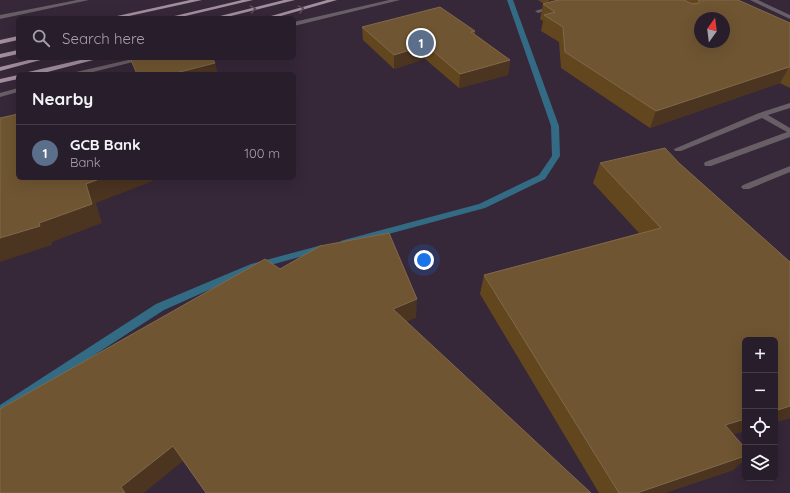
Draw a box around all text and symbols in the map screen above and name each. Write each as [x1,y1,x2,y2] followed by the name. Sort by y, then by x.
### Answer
[249,5,256,14] one-way arrow
[297,6,304,14] one-way arrow
[694,12,730,48] north arrow
[16,16,296,60] search box
[30,27,52,49] icon: search
[408,28,434,58] pin: 1
[62,29,145,48] text: Search here
[32,88,93,109] text: Nearby
[70,135,141,154] text: GCB Bank
[42,145,48,161] text: 1
[244,145,280,161] text: 100 m
[70,154,101,170] text: Bank
[414,250,434,270] your location
[742,337,778,481] map controls
[742,337,778,373] button: +
[742,373,778,409] button: −
[742,409,778,445] button: locate
[742,445,778,481] button: layers

